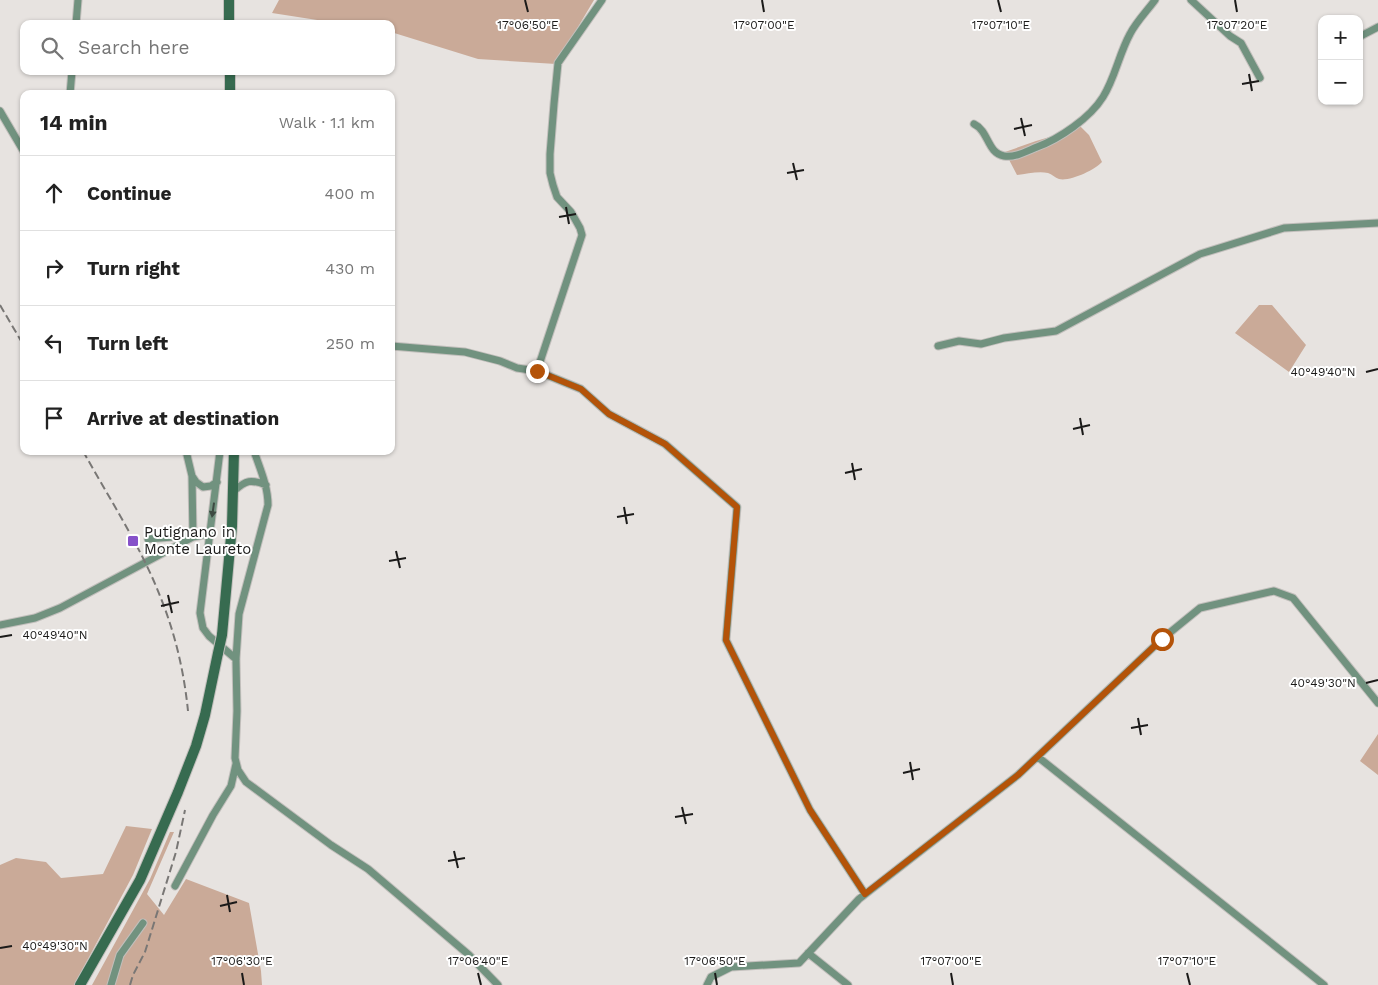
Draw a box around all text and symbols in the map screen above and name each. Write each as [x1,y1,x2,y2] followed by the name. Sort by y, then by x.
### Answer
[1318,15,1363,105] map controls
[1318,15,1363,60] button: +
[497,18,559,32] text: 17°06'50"E
[733,18,795,32] text: 17°07'00"E
[972,18,1031,32] text: 17°07'10"E
[1207,18,1268,32] text: 17°07'20"E
[20,20,395,75] search box
[38,34,66,62] icon: search
[78,36,189,59] text: Search here
[1318,60,1363,105] button: −
[40,110,108,135] text: 14 min
[279,113,375,132] text: Walk · 1.1 km
[40,179,68,207] icon: ahead
[87,182,171,205] text: Continue
[325,184,375,203] text: 400 m
[40,254,68,282] icon: right
[87,257,180,280] text: Turn right
[325,259,375,278] text: 430 m
[40,329,68,357] icon: left
[87,332,168,355] text: Turn left
[326,334,375,353] text: 250 m
[526,360,549,383] route end
[1291,365,1355,379] text: 40°49'40"N
[40,404,68,432] icon: arrive
[87,407,279,430] text: Arrive at destination
[208,502,216,518] one-way arrow
[144,523,251,558] place label: Putignano in Monte Laureto
[126,534,140,548] marker: Putignano in Monte Laureto
[23,628,87,642] text: 40°49'40"N
[1151,628,1174,651] route start
[1290,676,1356,690] text: 40°49'30"N
[22,939,88,953] text: 40°49'30"N
[211,954,273,968] text: 17°06'30"E
[448,954,509,968] text: 17°06'40"E
[684,954,746,968] text: 17°06'50"E
[920,954,982,968] text: 17°07'00"E
[1158,954,1217,968] text: 17°07'10"E

